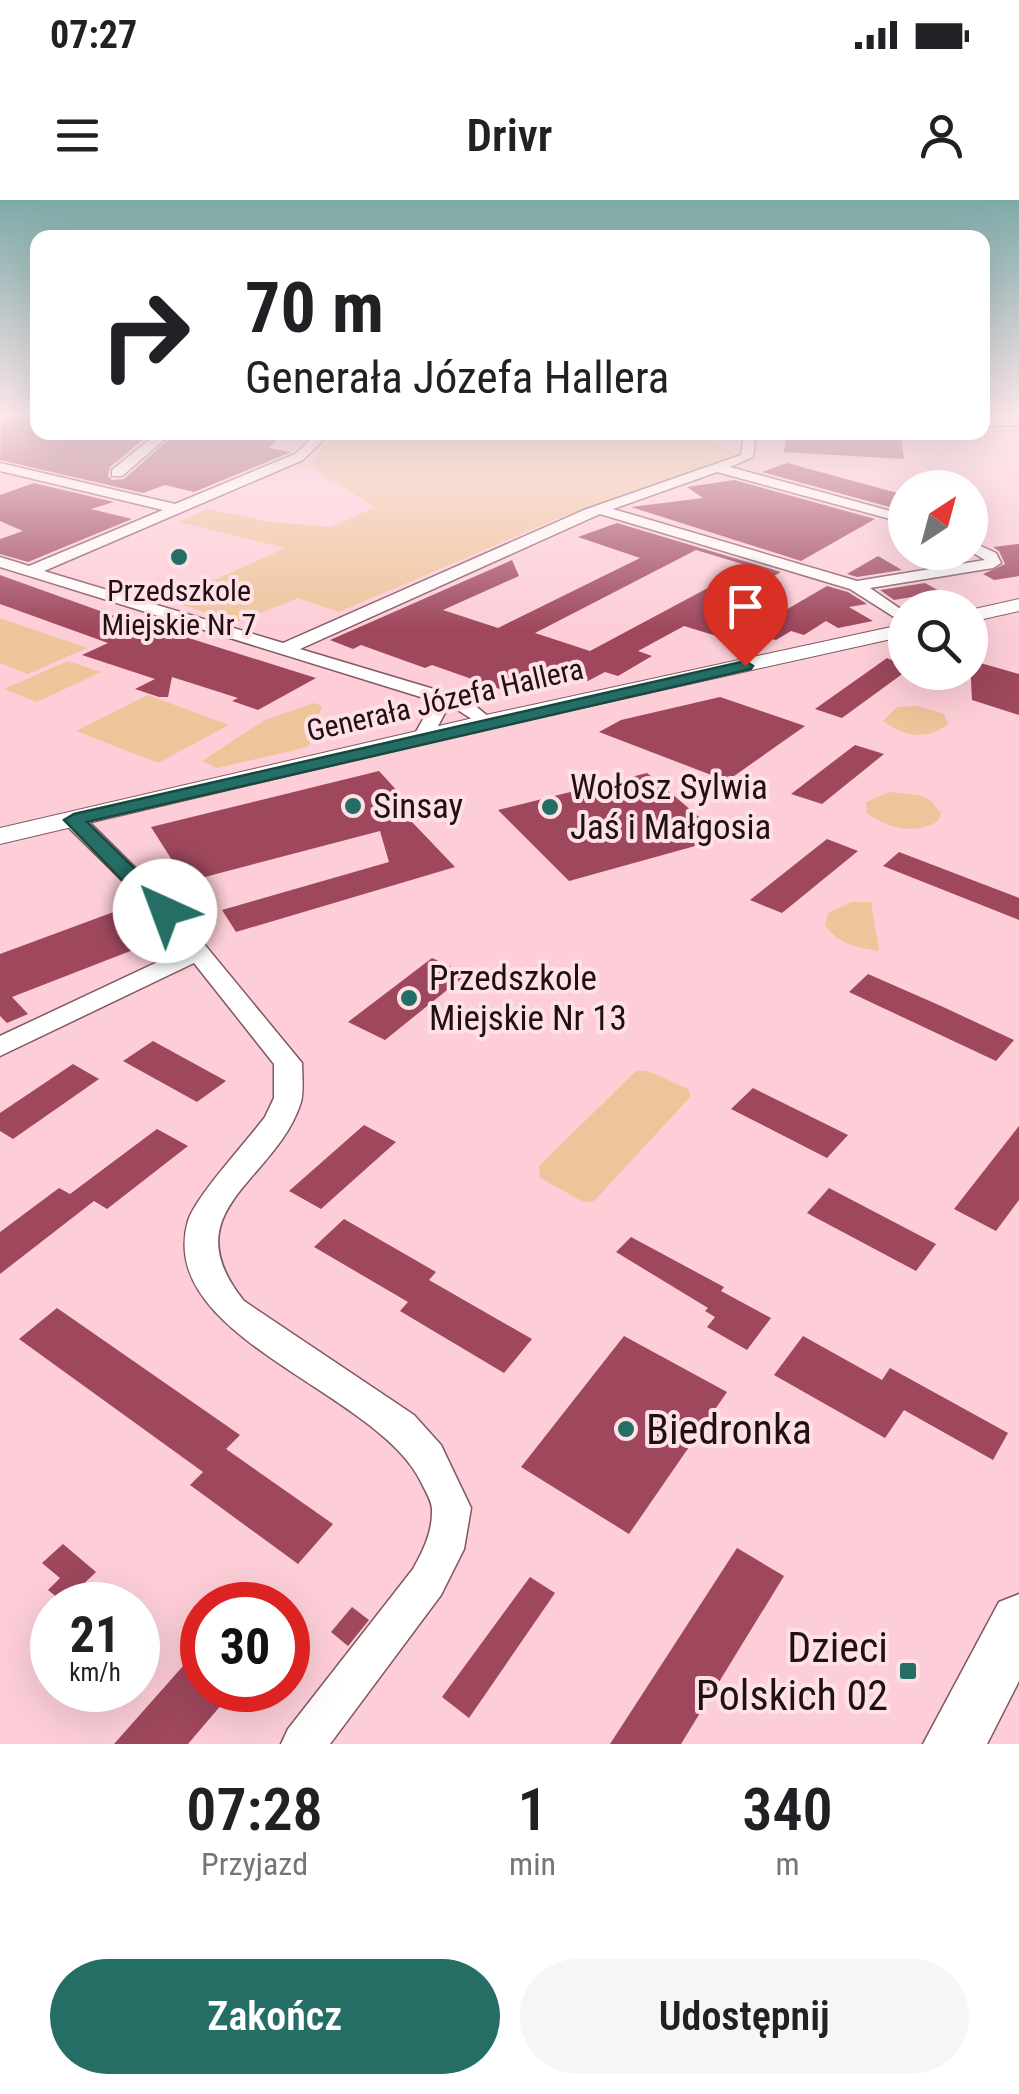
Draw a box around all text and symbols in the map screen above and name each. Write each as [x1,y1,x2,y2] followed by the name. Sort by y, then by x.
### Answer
[50,13,137,57] text: 07:27
[50,108,105,163] icon: menu
[914,108,969,163] icon: person
[467,109,552,162] text: Drivr
[245,267,384,349] text: 70 m
[80,270,210,400] icon: right
[245,351,669,404] text: Generała Józefa Hallera
[888,470,988,570] north arrow
[888,470,988,690] map controls
[168,546,190,568] marker: Przedszkole Miejskie Nr 7
[703,564,788,667] pin
[102,573,256,642] place label: Przedszkole Miejskie Nr 7
[718,579,773,634] icon: arrive
[888,590,988,690] button: search
[303,651,587,748] street label: Generała Józefa Hallera
[570,767,771,848] place label: Wołosz Sylwia Jaś i Małgosia
[373,786,463,827] place label: Sinsay
[342,795,364,817] marker: Sinsay
[539,796,561,818] marker: Wołosz Sylwia Jaś i Małgosia
[113,859,217,963] position arrow
[429,958,627,1039] place label: Przedszkole Miejskie Nr 13
[398,987,420,1009] marker: Przedszkole Miejskie Nr 13
[646,1405,812,1454] place label: Biedronka
[615,1418,637,1440] marker: Biedronka
[180,1582,310,1712] speed limit sign: 30
[70,1606,120,1664] text: 21
[696,1623,888,1720] place label: Dzieci Polskich 02
[69,1658,121,1687] text: km/h
[897,1660,919,1682] marker: Dzieci Polskich 02
[186,1774,323,1845] text: 07:28
[517,1774,548,1845] text: 1
[742,1774,833,1845] text: 340
[201,1845,308,1883] text: Przyjazd
[509,1845,556,1883] text: min
[775,1845,800,1883] text: m
[50,1959,500,2074] button: Zakończ
[520,1959,969,2074] button: Udostępnij

